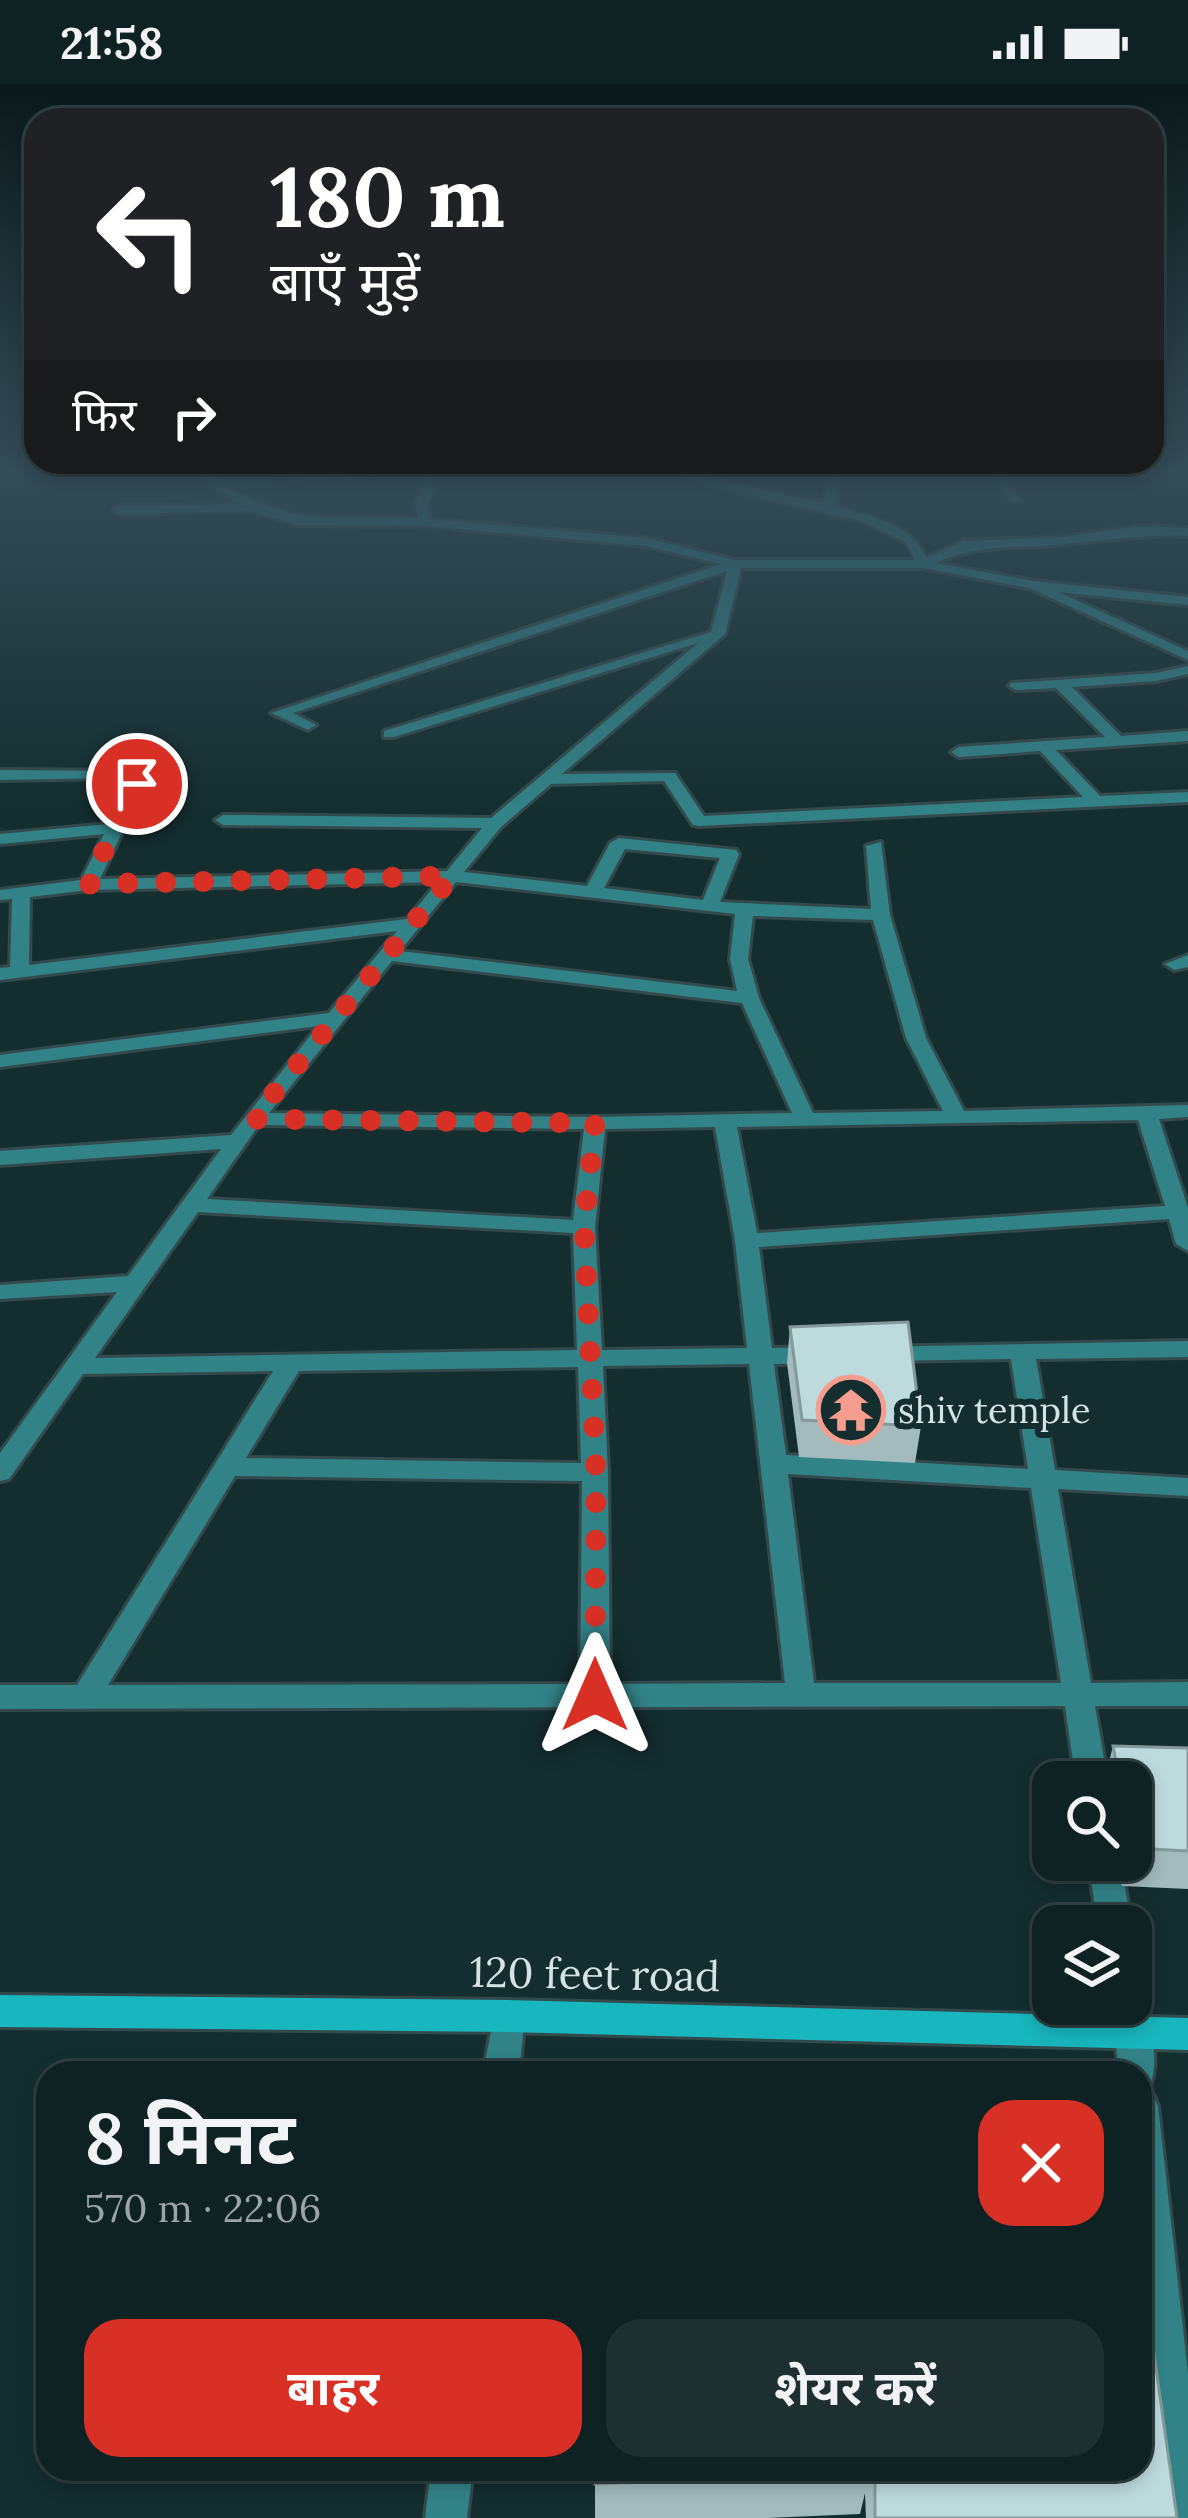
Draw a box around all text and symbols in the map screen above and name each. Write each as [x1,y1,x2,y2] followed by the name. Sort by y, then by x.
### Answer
[60,14,164,71] text: 21:58
[270,142,505,250] text: 180 m
[72,156,228,312] icon: left
[270,247,420,316] text: बाएँ मुड़ें
[161,384,227,450] icon: right
[72,386,137,443] text: फिर
[86,733,188,835] pin
[104,751,170,817] icon: arrive
[816,1375,886,1445] temple icon: shiv temple
[898,1387,1090,1433] place label: shiv temple
[532,1632,658,1758] position arrow
[1032,1761,1152,2025] map controls
[1032,1761,1152,1881] button: search
[1032,1905,1152,2025] button: layers
[469,1945,721,2003] street label: 120 feet road
[84,2092,295,2184] text: 8 मिनट
[978,2100,1104,2226] button: close
[84,2183,321,2233] text: 570 m · 22:06
[84,2319,582,2457] button: बाहर
[606,2319,1104,2457] button: शेयर करें

